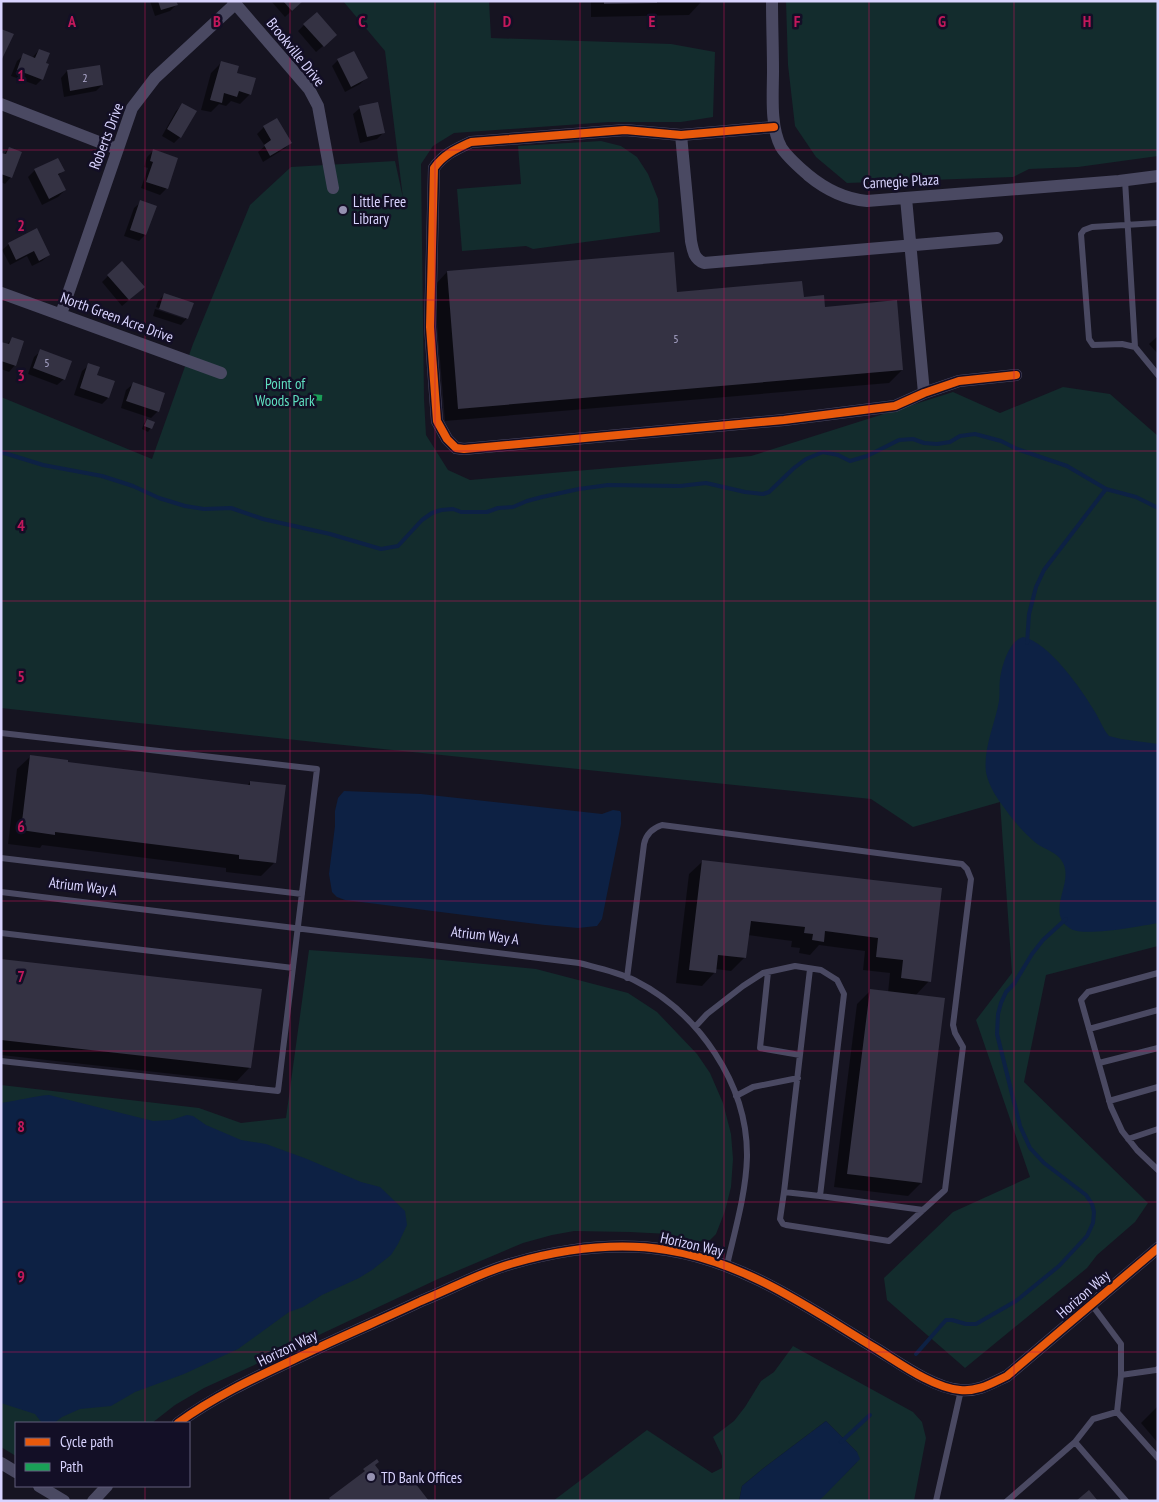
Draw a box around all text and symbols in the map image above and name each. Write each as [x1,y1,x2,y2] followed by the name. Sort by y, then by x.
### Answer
[67,11,77,31] text: A
[213,11,221,31] text: B
[358,11,366,31] text: C
[503,11,512,31] text: D
[649,11,656,31] text: E
[794,11,801,31] text: F
[938,11,946,31] text: G
[1083,11,1091,31] text: H
[263,14,329,90] street label: Brookville Drive
[17,65,25,85] text: 1
[82,70,88,85] house number: 2
[85,100,127,172] street label: Roberts Drive
[862,170,940,192] street label: Carnegie Plaza
[353,192,406,228] place label: Little Free Library
[337,204,349,216] marker: Little Free Library
[17,215,25,235] text: 2
[58,288,176,346] street label: North Green Acre Drive
[673,331,679,346] house number: 5
[44,355,50,370] house number: 5
[17,365,25,385] text: 3
[255,374,315,410] park label: Point of Woods Park
[17,515,25,535] text: 4
[17,666,25,686] text: 5
[17,816,25,836] text: 6
[48,872,119,900] street label: Atrium Way A
[450,921,521,949] street label: Atrium Way A
[17,966,25,986] text: 7
[17,1116,25,1136] text: 8
[659,1228,726,1261] street label: Horizon Way
[1052,1265,1114,1322] street label: Horizon Way
[17,1266,25,1286] text: 9
[254,1325,320,1371] street label: Horizon Way
[15,1422,190,1487] legend
[60,1432,113,1451] text: Cycle path
[60,1457,83,1476] text: Path
[381,1468,462,1487] place label: TD Bank Offices
[365,1471,377,1483] marker: TD Bank Offices

